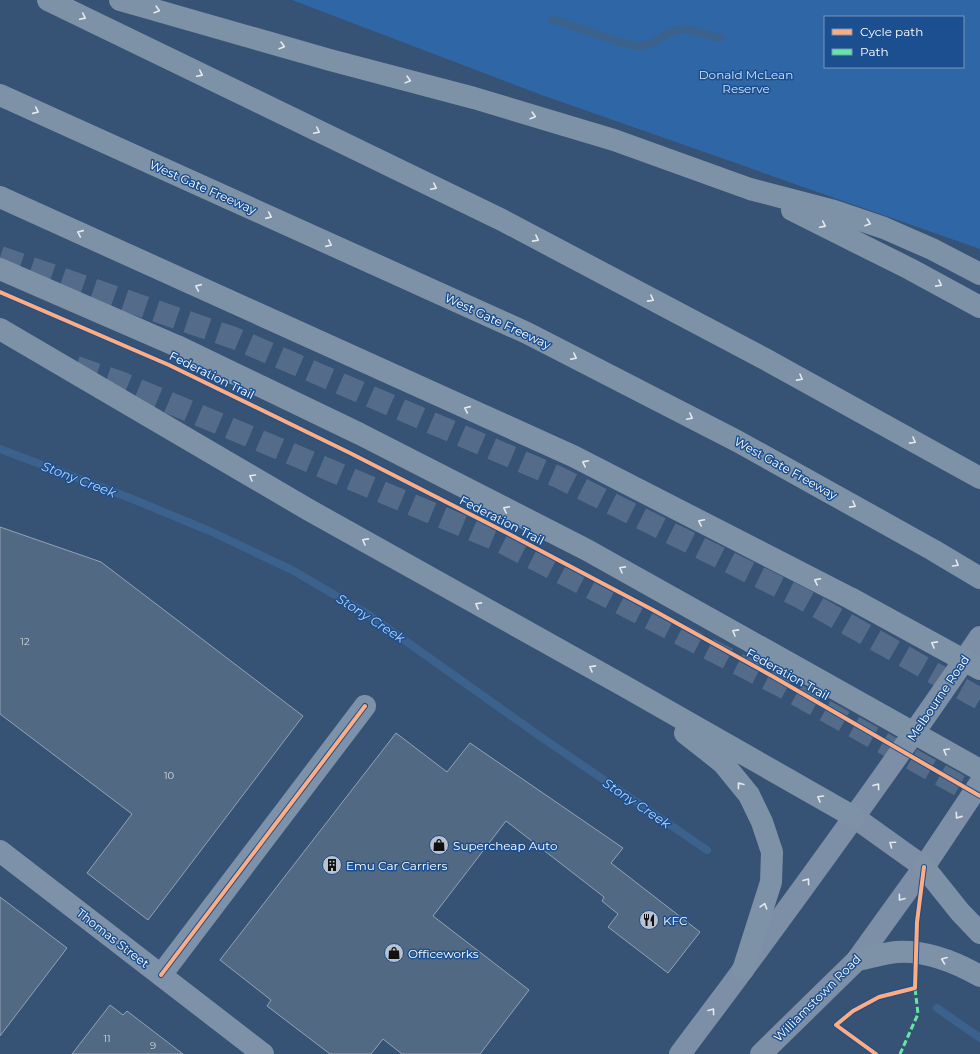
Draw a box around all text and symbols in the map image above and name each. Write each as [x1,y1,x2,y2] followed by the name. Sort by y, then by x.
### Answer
[154,6,161,14] one-way arrow
[79,12,86,20] one-way arrow
[824,16,964,68] legend
[860,24,923,39] text: Cycle path
[279,41,286,50] one-way arrow
[860,44,889,59] text: Path
[699,67,793,96] park label: Donald McLean Reserve
[196,69,203,77] one-way arrow
[404,75,411,84] one-way arrow
[31,106,39,114] one-way arrow
[529,111,536,120] one-way arrow
[313,126,320,134] one-way arrow
[147,157,259,218] street label: West Gate Freeway
[430,182,437,190] one-way arrow
[265,212,272,220] one-way arrow
[865,218,872,227] one-way arrow
[818,220,826,228] one-way arrow
[76,230,83,238] one-way arrow
[532,234,540,241] one-way arrow
[325,239,332,247] one-way arrow
[934,279,942,287] one-way arrow
[195,284,202,292] one-way arrow
[443,290,554,352] street label: West Gate Freeway
[647,295,655,302] one-way arrow
[167,348,257,402] street label: Federation Trail
[570,353,577,360] one-way arrow
[795,374,803,381] one-way arrow
[464,406,471,414] one-way arrow
[685,412,693,420] one-way arrow
[732,433,841,503] street label: West Gate Freeway
[909,436,916,444] one-way arrow
[40,458,119,501] water label: Stony Creek
[582,460,589,468] one-way arrow
[249,474,256,481] one-way arrow
[457,492,547,548] street label: Federation Trail
[849,501,856,508] one-way arrow
[503,506,511,514] one-way arrow
[698,519,705,527] one-way arrow
[362,539,369,546] one-way arrow
[952,559,960,566] one-way arrow
[618,567,626,574] one-way arrow
[814,578,821,586] one-way arrow
[334,590,409,647] water label: Stony Creek
[475,602,483,609] one-way arrow
[732,630,739,637] one-way arrow
[20,635,30,648] house number: 12
[930,641,938,648] one-way arrow
[744,645,832,703] street label: Federation Trail
[904,652,972,744] street label: Melbourne Road
[589,665,596,672] one-way arrow
[943,748,950,756] one-way arrow
[164,769,174,782] house number: 10
[600,775,675,832] water label: Stony Creek
[738,782,745,789] one-way arrow
[872,783,879,790] one-way arrow
[817,796,824,803] one-way arrow
[956,811,963,818] one-way arrow
[428,834,450,856] shop icon: Supercheap Auto
[453,838,557,853] place label: Supercheap Auto
[890,842,897,849] one-way arrow
[321,854,343,876] building icon: Emu Car Carriers
[346,858,448,873] place label: Emu Car Carriers
[802,879,809,886] one-way arrow
[899,893,906,900] one-way arrow
[759,903,768,910] one-way arrow
[74,905,152,971] street label: Thomas Street
[638,909,660,931] restaurant icon: KFC
[663,913,688,928] place label: KFC
[383,942,405,964] shop icon: Officeworks
[408,946,479,961] place label: Officeworks
[770,951,864,1045] street label: Williamstown Road
[941,956,948,964] one-way arrow
[708,1008,715,1015] one-way arrow
[103,1032,111,1045] house number: 11
[150,1039,156,1052] house number: 9

